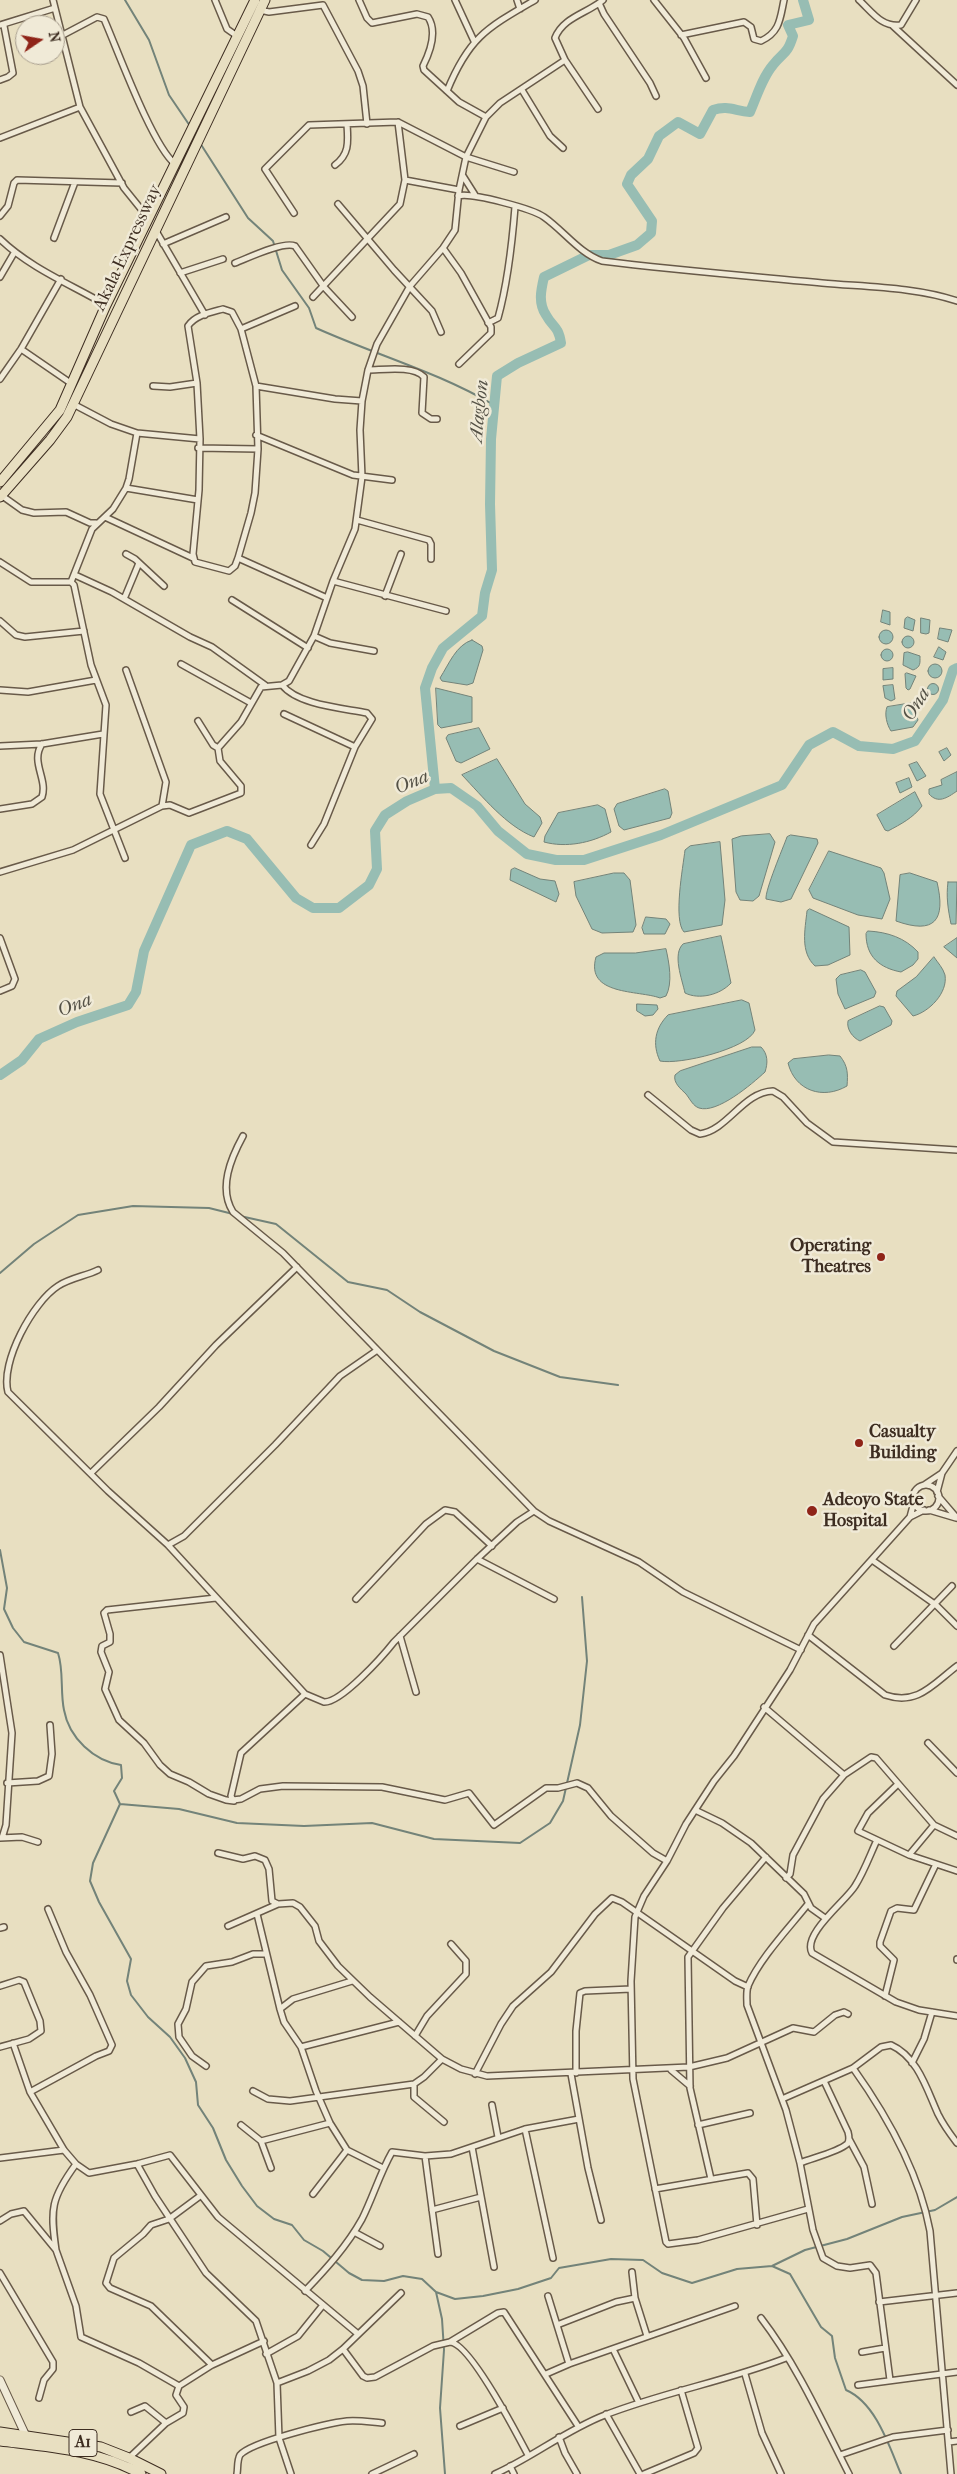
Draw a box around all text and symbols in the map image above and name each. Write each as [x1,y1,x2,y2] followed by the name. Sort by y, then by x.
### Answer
[15,15,65,65] north arrow
[45,30,64,44] text: N
[89,181,167,315] street label: Akala Expressway
[465,379,495,443] water label: Alagbon
[898,684,936,726] water label: Ona
[391,766,433,800] water label: Ona
[55,989,95,1023] water label: Ona
[790,1236,871,1278] place label: Operating Theatres
[875,1251,887,1263] marker: Operating Theatres
[869,1422,936,1465] place label: Casualty Building
[853,1437,865,1449] marker: Casualty Building
[823,1490,924,1532] place label: Adeoyo State Hospital
[805,1504,819,1518] marker: Adeoyo State Hospital
[69,2430,97,2456] road number: A1

